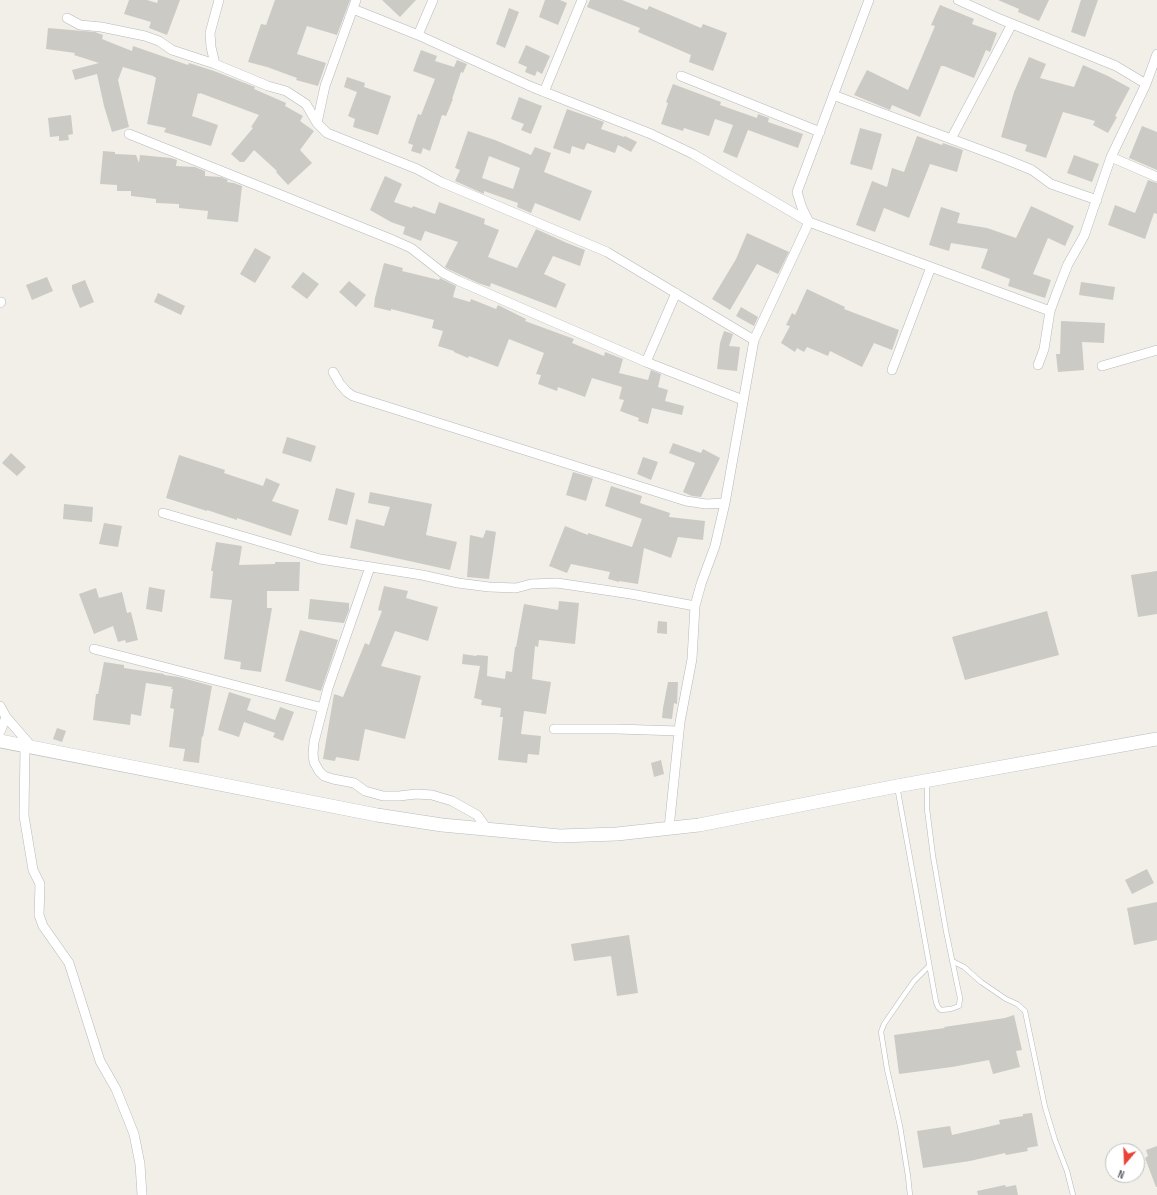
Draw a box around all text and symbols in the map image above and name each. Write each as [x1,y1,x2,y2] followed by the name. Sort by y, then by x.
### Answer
[1105,1143,1145,1183] north arrow
[1116,1167,1126,1181] text: N

